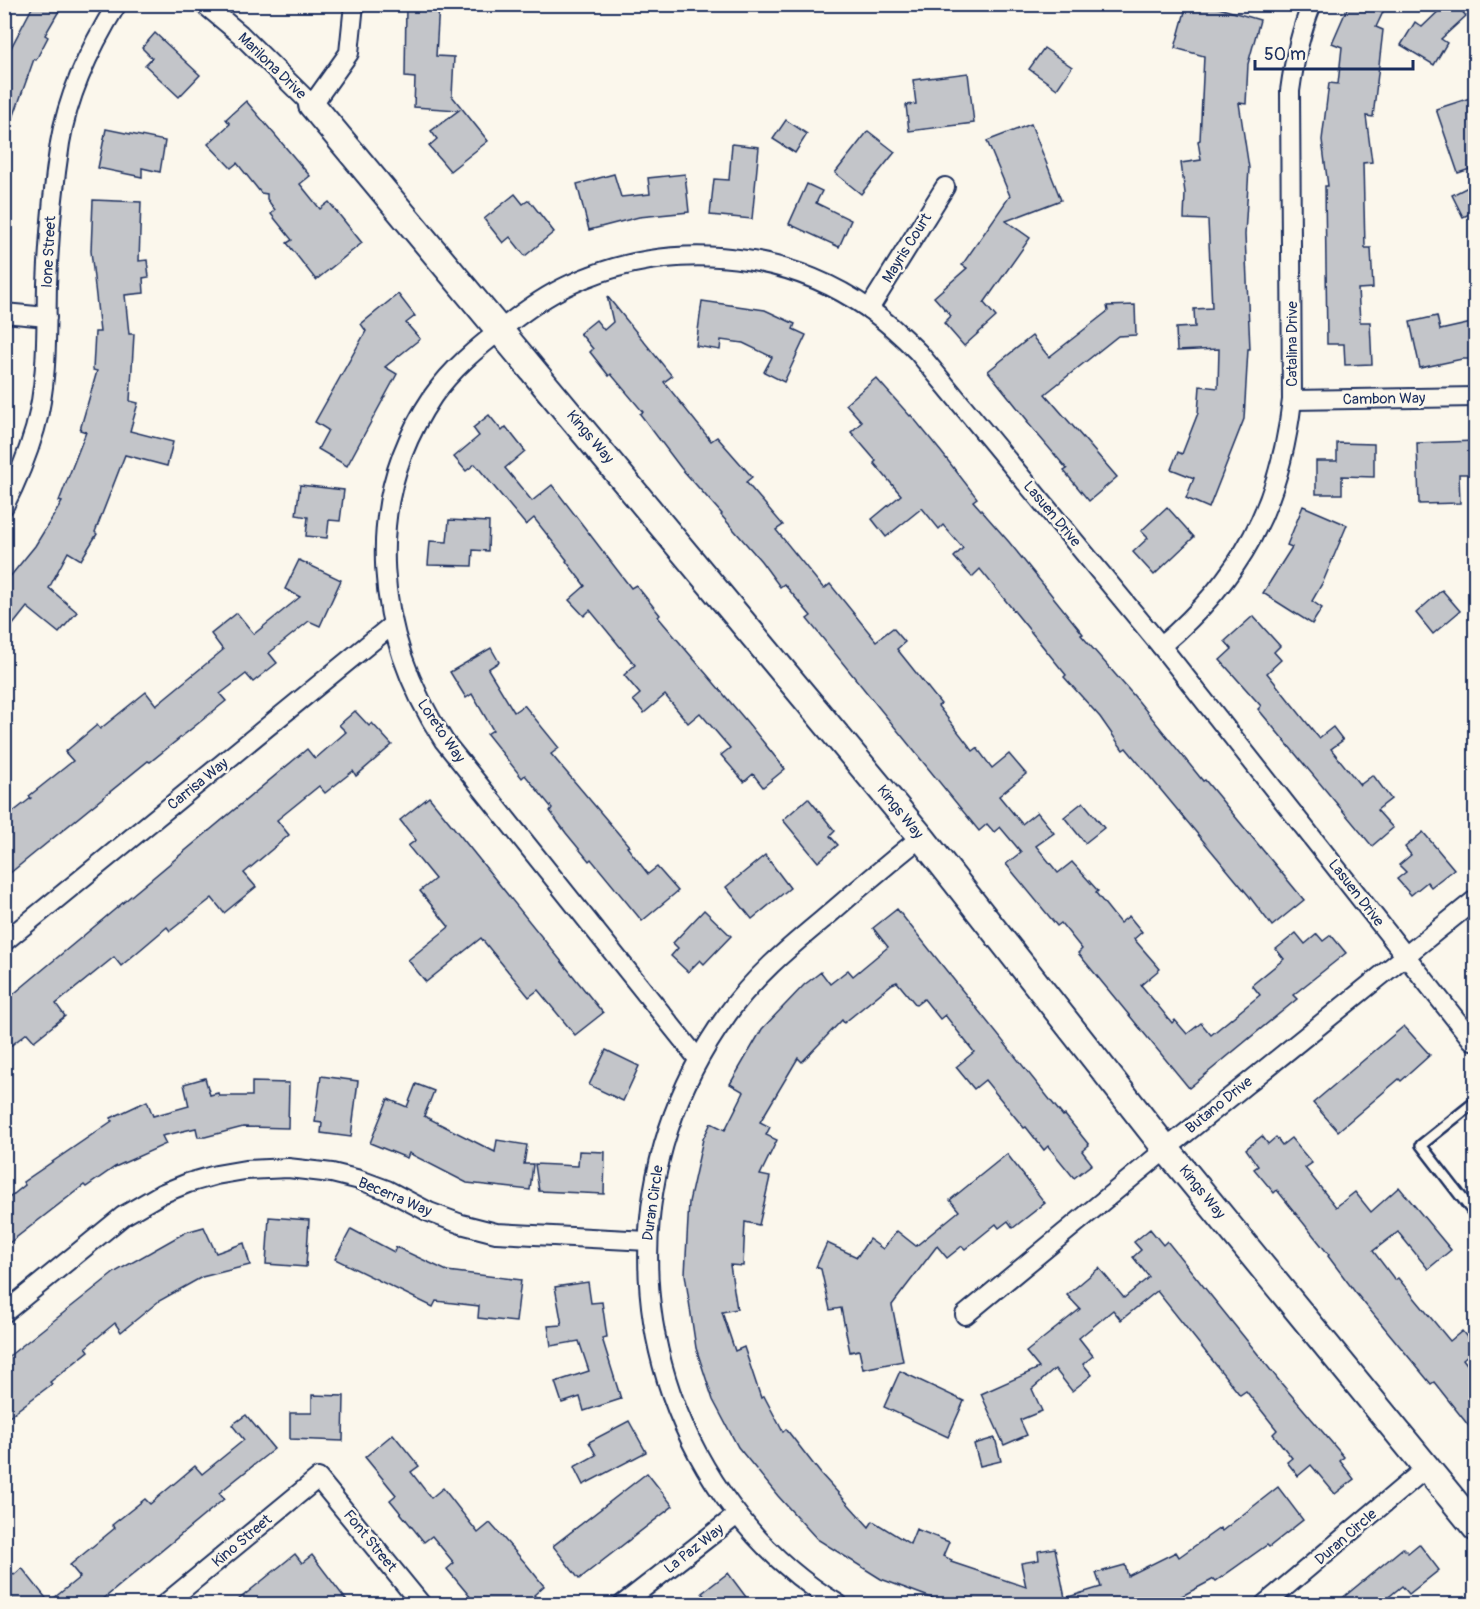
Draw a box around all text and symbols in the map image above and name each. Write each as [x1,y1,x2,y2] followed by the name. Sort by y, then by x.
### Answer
[234,29,311,104] street label: Marilona Drive
[1255,33,1412,71] scale bar
[1264,43,1306,66] text: 50 m
[878,209,936,286] street label: Mayris Court
[38,215,60,288] street label: Ione Street
[1283,301,1302,387] street label: Catalina Drive
[1342,389,1426,409] street label: Cambon Way
[562,406,618,468] street label: Kings Way
[1019,477,1085,551] street label: Lasuen Drive
[413,696,469,767] street label: Loreto Way
[164,753,233,814] street label: Carrisa Way
[873,781,928,843] street label: Kings Way
[1324,856,1389,931] street label: Lasuen Drive
[1182,1072,1257,1138] street label: Butano Drive
[1175,1161,1230,1223] street label: Kings Way
[638,1163,668,1242] street label: Duran Circle
[355,1173,435,1221] street label: Becerra Way
[1311,1504,1381,1569] street label: Duran Circle
[339,1506,401,1577] street label: Font Street
[208,1510,277,1572] street label: Kino Street
[660,1519,728,1578] street label: La Paz Way

